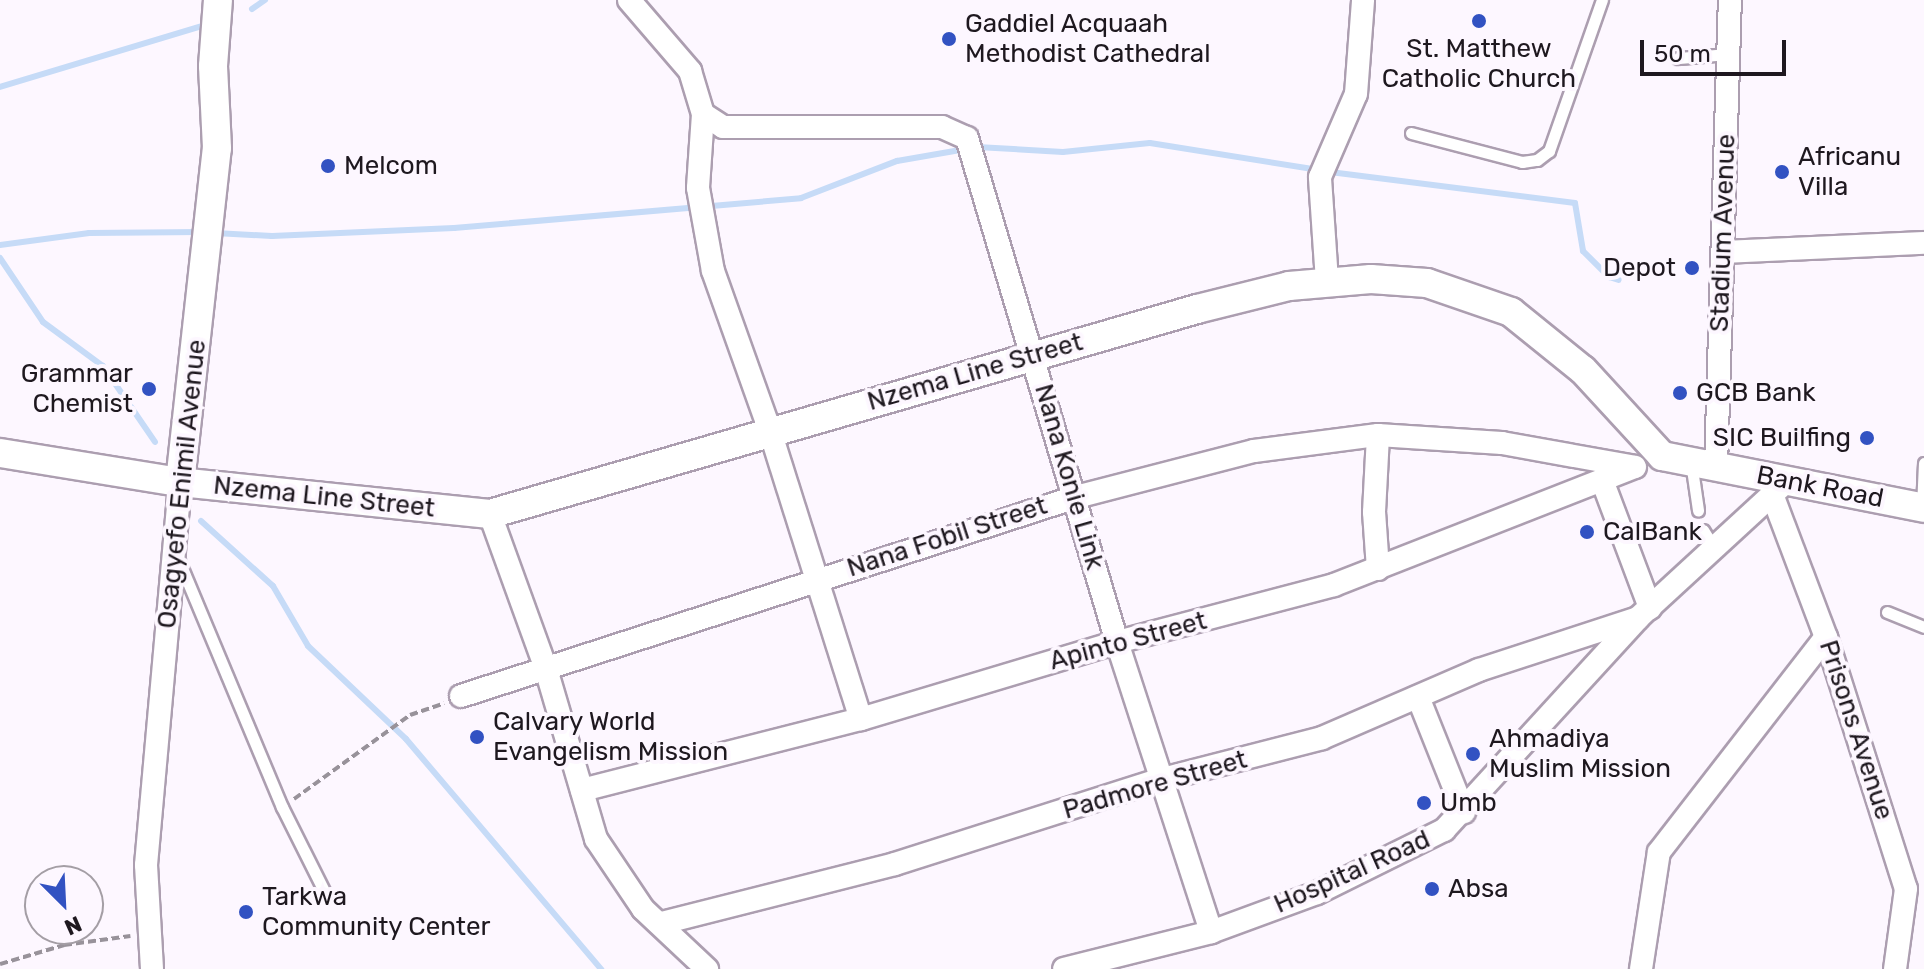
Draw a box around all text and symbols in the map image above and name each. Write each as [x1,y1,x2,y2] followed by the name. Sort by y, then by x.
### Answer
[965,8,1210,70] place label: Gaddiel Acquaah Methodist Cathedral
[1470,12,1488,30] marker: St. Matthew Catholic Church
[1644,24,1790,74] scale bar
[940,30,958,48] marker: Gaddiel Acquaah Methodist Cathedral
[1382,33,1576,94] place label: St. Matthew Catholic Church
[1654,40,1711,68] text: 50 m
[1704,133,1742,333] street label: Stadium Avenue
[1798,141,1901,202] place label: Africanu Villa
[344,150,438,182] place label: Melcom
[319,157,337,175] marker: Melcom
[1773,163,1791,181] marker: Africanu Villa
[1603,252,1676,284] place label: Depot
[1683,259,1701,277] marker: Depot
[864,326,1086,418] street label: Nzema Line Street
[151,338,213,630] street label: Osagyefo Enimil Avenue
[21,358,133,420] place label: Grammar Chemist
[1696,377,1816,409] place label: GCB Bank
[140,380,158,398] marker: Grammar Chemist
[1028,381,1110,573] street label: Nana Konie Link
[1671,384,1689,402] marker: GCB Bank
[1713,422,1851,454] place label: SIC Builfing
[1858,429,1876,447] marker: SIC Builfing
[1754,459,1886,515] street label: Bank Road
[212,470,436,524] street label: Nzema Line Street
[843,490,1051,584] street label: Nana Fobil Street
[1603,516,1702,548] place label: CalBank
[1578,523,1596,541] marker: CalBank
[1046,605,1210,677] street label: Apinto Street
[1812,636,1900,824] street label: Prisons Avenue
[493,706,728,768] place label: Calvary World Evangelism Mission
[1489,723,1671,784] place label: Ahmadiya Muslim Mission
[468,728,486,746] marker: Calvary World Evangelism Mission
[1059,744,1251,826] street label: Padmore Street
[1464,745,1482,763] marker: Ahmadiya Muslim Mission
[1440,787,1497,819] place label: Umb
[1415,794,1433,812] marker: Umb
[1269,824,1435,920] street label: Hospital Road
[24,865,104,945] north arrow
[1448,873,1509,905] place label: Absa
[1423,880,1441,898] marker: Absa
[262,881,491,942] place label: Tarkwa Community Center
[237,903,255,921] marker: Tarkwa Community Center
[60,910,86,941] text: N

